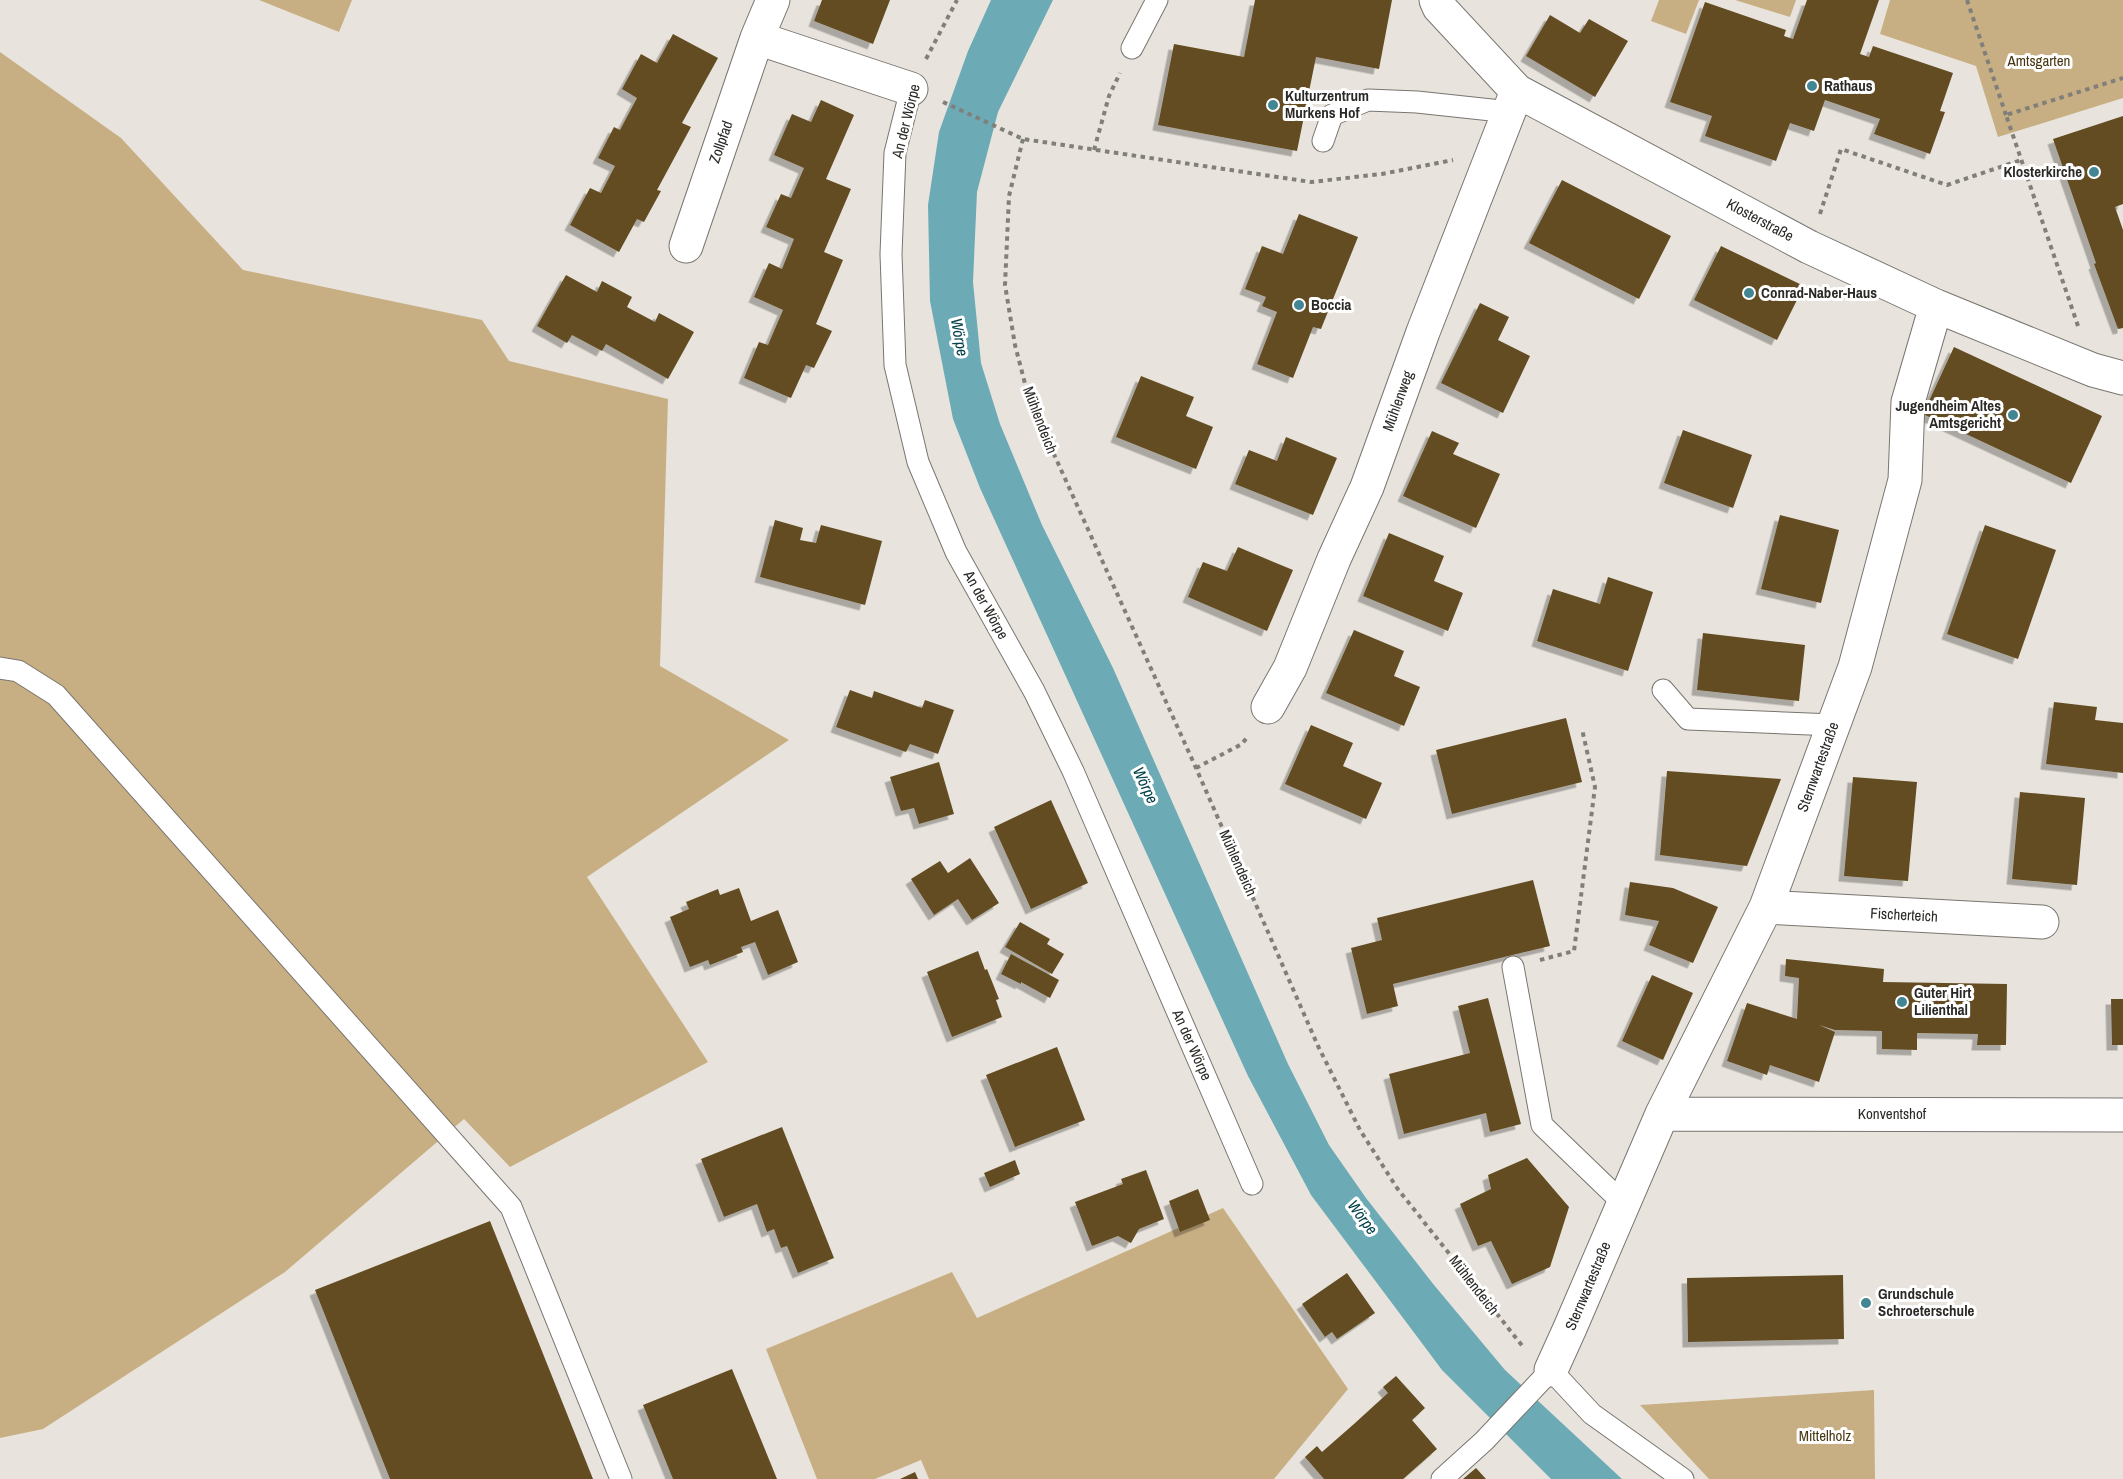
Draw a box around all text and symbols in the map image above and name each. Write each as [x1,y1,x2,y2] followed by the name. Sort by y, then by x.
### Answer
[2007,50,2070,71] park label: Amtsgarten
[1824,75,1873,96] place label: Rathaus
[1805,79,1819,93] marker: Rathaus
[886,81,925,161] street label: An der Wörpe
[1285,85,1369,123] place label: Kulturzentrum Murkens Hof
[1266,98,1280,112] marker: Kulturzentrum Murkens Hof
[703,118,738,166] street label: Zollpfad
[2003,161,2082,182] place label: Klosterkirche
[2087,165,2101,179] marker: Klosterkirche
[1723,193,1798,246] street label: Klosterstraße
[1761,282,1877,303] place label: Conrad-Naber-Haus
[1742,286,1756,300] marker: Conrad-Naber-Haus
[1311,294,1351,315] place label: Boccia
[1292,298,1306,312] marker: Boccia
[946,316,974,358] water label: Wörpe
[1377,368,1418,434] street label: Mühlenweg
[1018,383,1063,456] street label: Mühlendeich
[1896,395,2001,433] place label: Jugendheim Altes Amtsgericht
[2006,408,2020,422] marker: Jugendheim Altes Amtsgericht
[958,566,1014,643] street label: An der Wörpe
[1792,719,1844,815] street label: Sternwartestraße
[1128,763,1164,807] water label: Wörpe
[1215,826,1262,899] street label: Mühlendeich
[1870,902,1938,927] street label: Fischerteich
[1914,982,1971,1020] place label: Guter Hirt Lilienthal
[1895,995,1909,1009] marker: Guter Hirt Lilienthal
[1167,1005,1218,1084] street label: An der Wörpe
[1858,1103,1927,1124] street label: Konventshof
[1343,1195,1383,1239] water label: Wörpe
[1559,1238,1616,1333] street label: Sternwartestraße
[1444,1250,1504,1319] street label: Mühlendeich
[1878,1283,1975,1321] place label: Grundschule Schroeterschule
[1859,1296,1873,1310] marker: Grundschule Schroeterschule
[1799,1425,1851,1446] park label: Mittelholz

